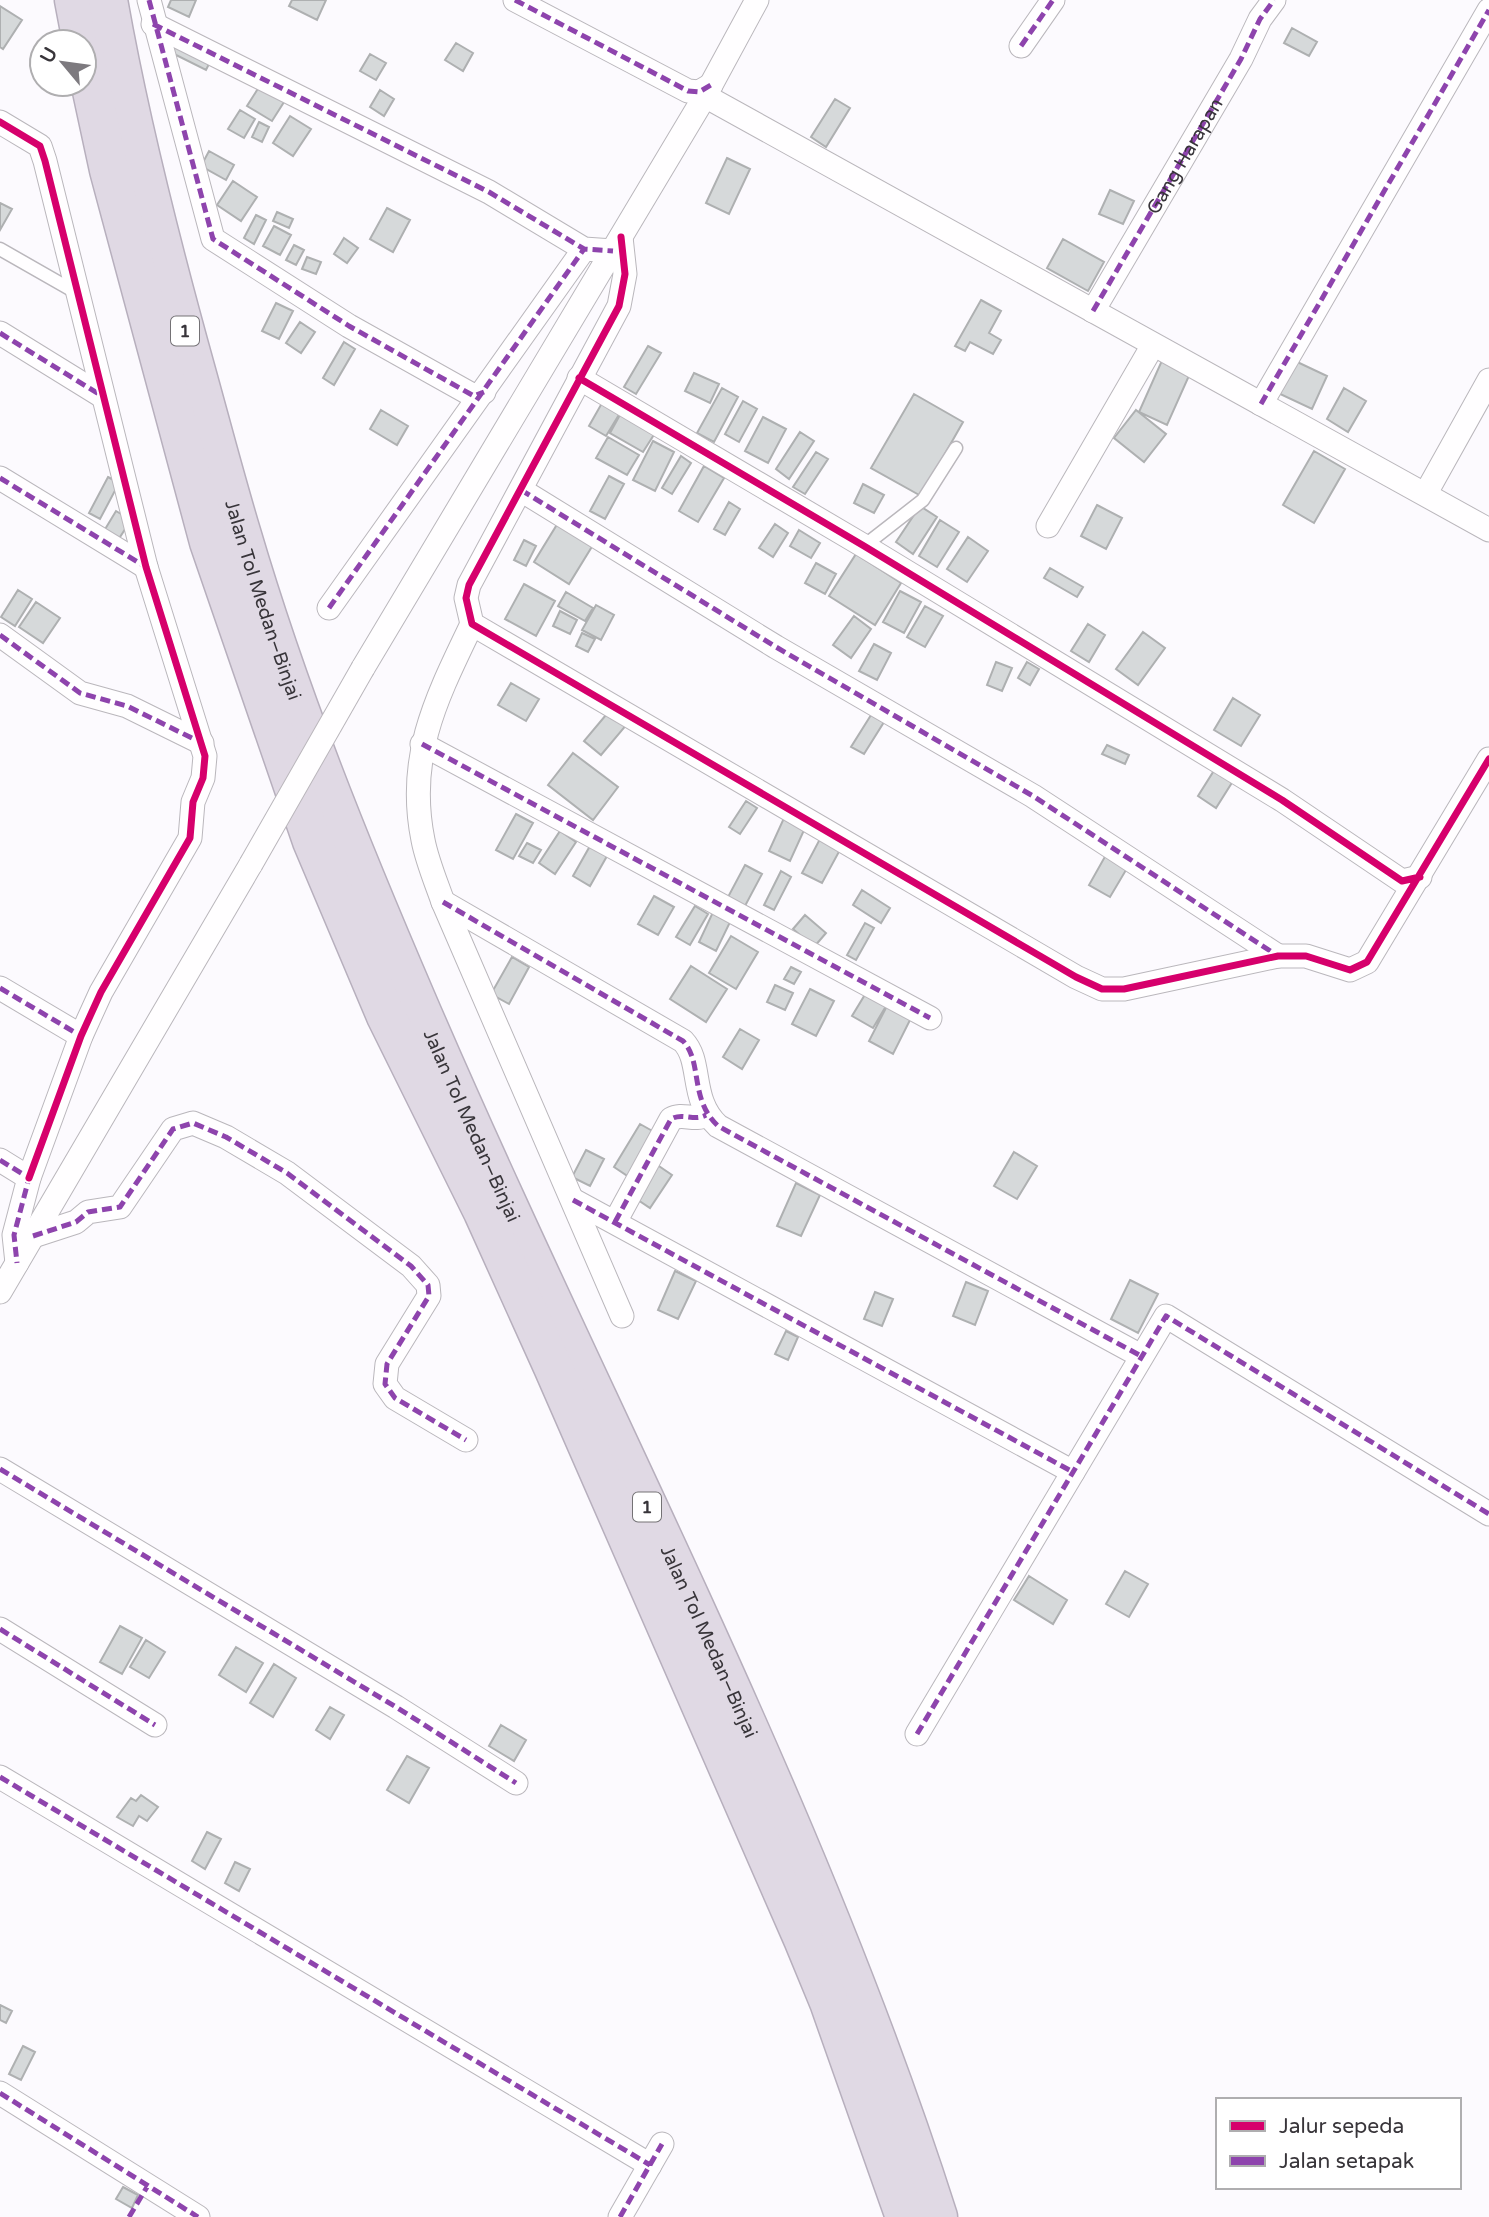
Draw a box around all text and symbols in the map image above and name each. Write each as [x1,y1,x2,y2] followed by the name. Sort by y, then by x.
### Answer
[28,28,98,98] north arrow
[36,44,62,67] text: U
[1142,94,1228,218] street label: Gang Harapan
[171,316,199,346] road number: 1
[220,498,305,703] street label: Jalan Tol Medan–Binjai
[419,1026,524,1226] street label: Jalan Tol Medan–Binjai
[633,1492,661,1522] road number: 1
[656,1542,762,1741] street label: Jalan Tol Medan–Binjai
[1216,2098,1461,2189] legend
[1279,2114,1404,2139] text: Jalur sepeda
[1279,2149,1414,2174] text: Jalan setapak

